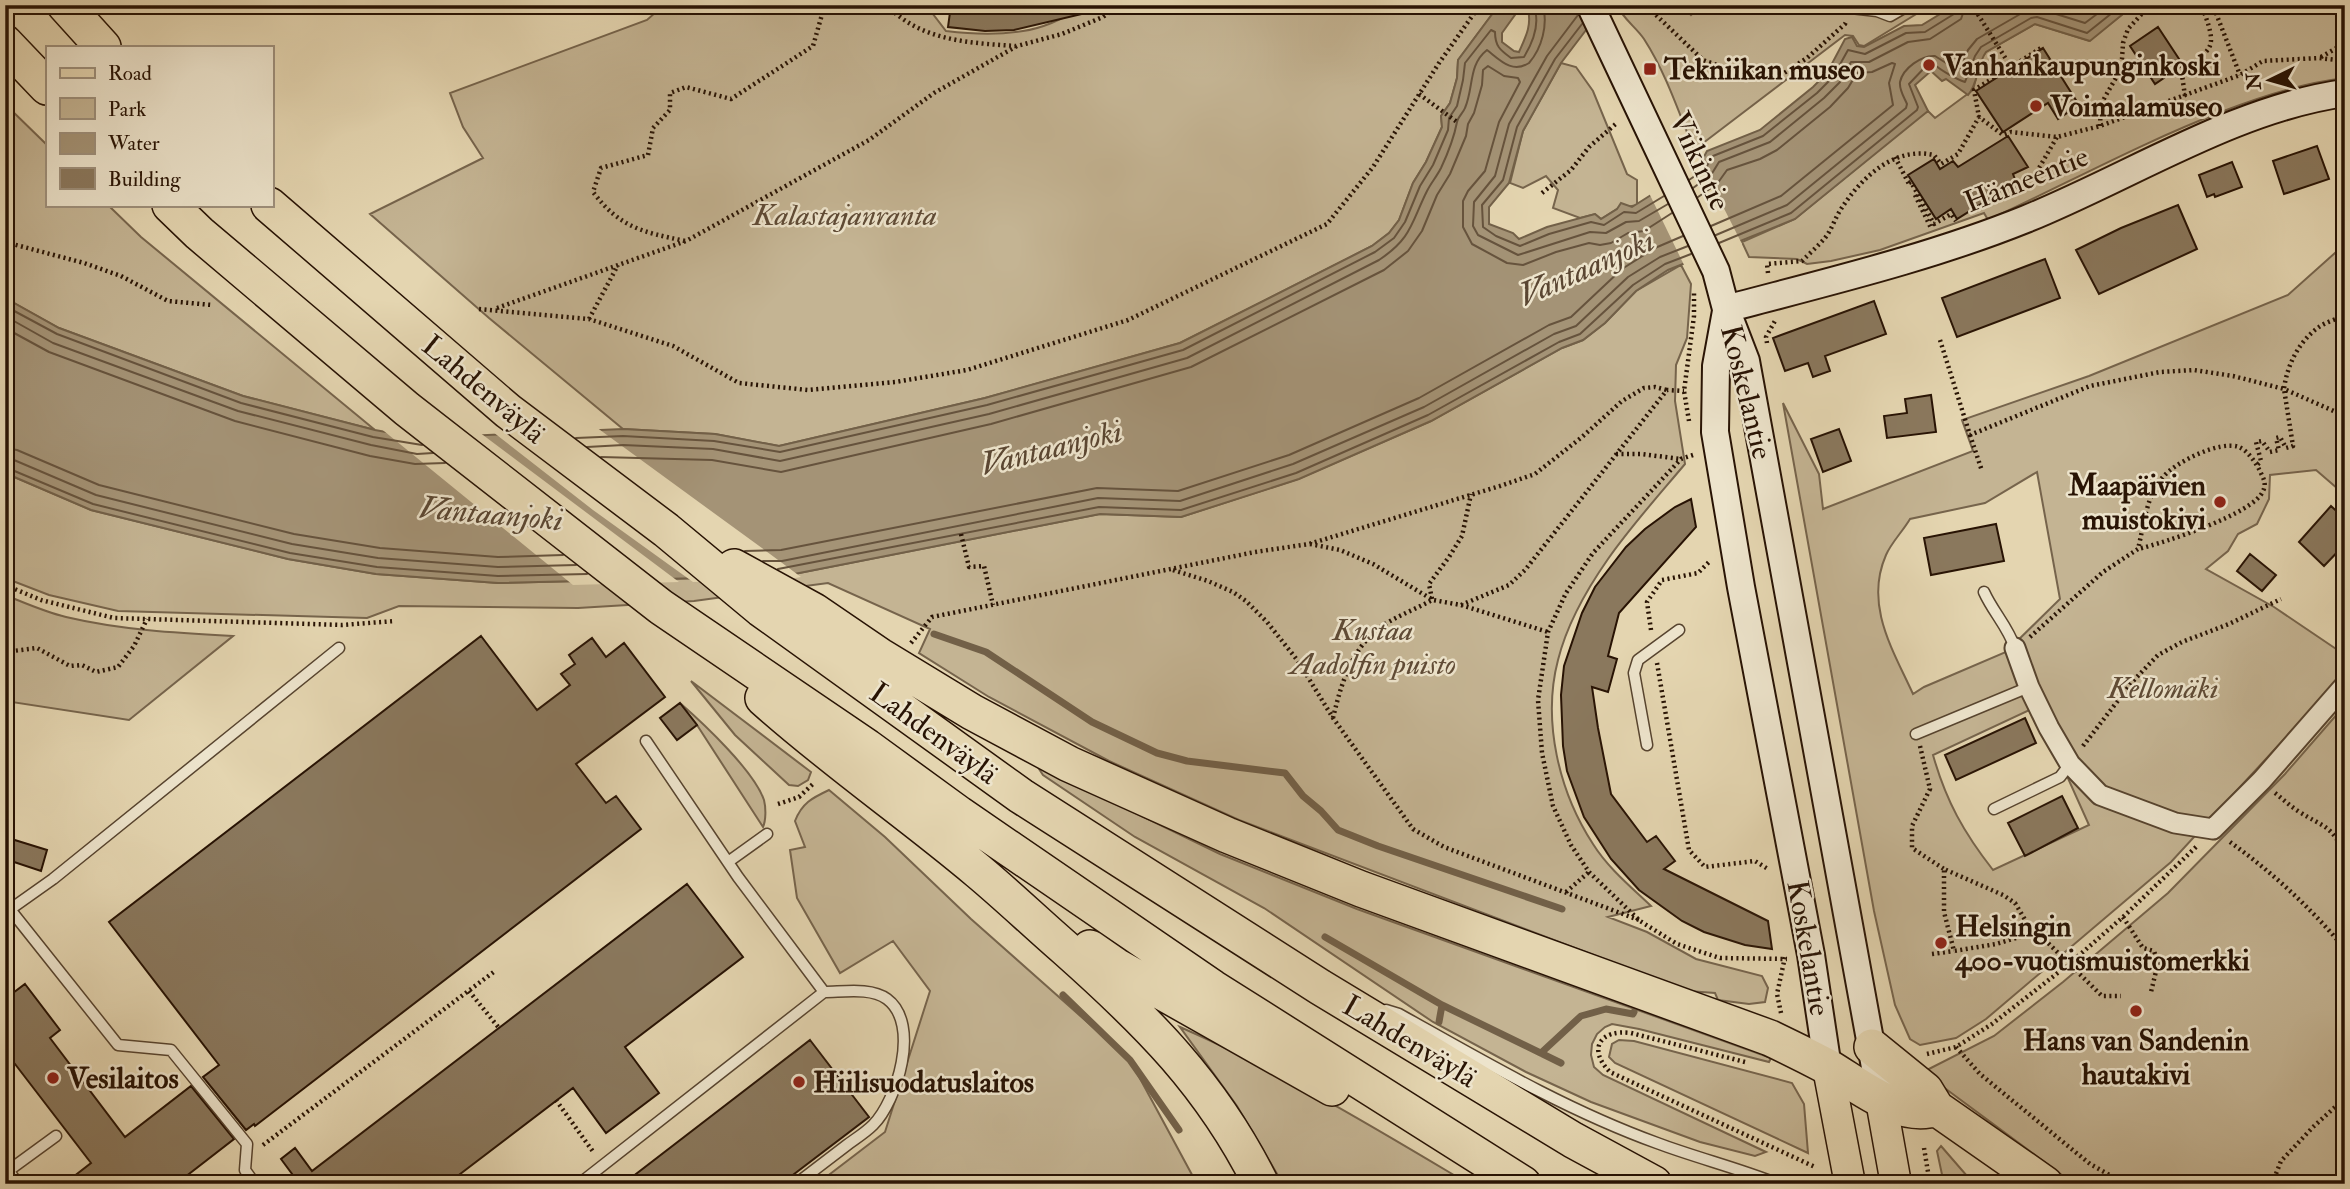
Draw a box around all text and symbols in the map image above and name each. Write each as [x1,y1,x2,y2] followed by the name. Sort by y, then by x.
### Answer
[46,46,273,206] legend
[2234,46,2304,116] north arrow
[1942,47,2220,84] place label: Vanhankaupunginkoski
[1663,51,1865,88] place label: Tekniikan museo
[1921,57,1937,73] marker: Vanhankaupunginkoski
[108,60,153,87] text: Road
[1642,61,1658,77] marker: Tekniikan museo
[2241,71,2267,92] text: N
[2049,88,2223,125] place label: Voimalamuseo
[108,96,146,123] text: Park
[2028,98,2044,114] marker: Voimalamuseo
[1661,106,1738,217] street label: Viikintie
[107,130,160,157] text: Water
[1959,138,2094,221] street label: Hämeentie
[108,166,181,193] text: Building
[751,197,937,234] park label: Kalastajanranta
[1512,220,1661,316] water label: Vantaanjoki
[1712,321,1781,463] street label: Koskelantie
[414,327,554,452] street label: Lahdenväylä
[976,411,1126,485] water label: Vantaanjoki
[2067,467,2207,538] place label: Maapäivien muistokivi
[417,488,565,540] water label: Vantaanjoki
[2212,494,2228,510] marker: Maapäivien muistokivi
[1287,612,1456,683] park label: Kustaa Aadolfin puisto
[2106,670,2218,707] park label: Kellomäki
[862,674,1006,793] street label: Lahdenväylä
[1778,877,1839,1019] street label: Koskelantie
[1954,908,2250,979] place label: Helsingin 400-vuotismuistomerkki
[1933,935,1949,951] marker: Helsingin 400-vuotismuistomerkki
[1336,987,1484,1096] street label: Lahdenväylä
[2128,1003,2144,1019] marker: Hans van Sandenin hautakivi
[2023,1022,2250,1093] place label: Hans van Sandenin hautakivi
[66,1060,179,1097] place label: Vesilaitos
[813,1064,1034,1101] place label: Hiilisuodatuslaitos
[45,1070,61,1086] marker: Vesilaitos
[791,1074,807,1090] marker: Hiilisuodatuslaitos

